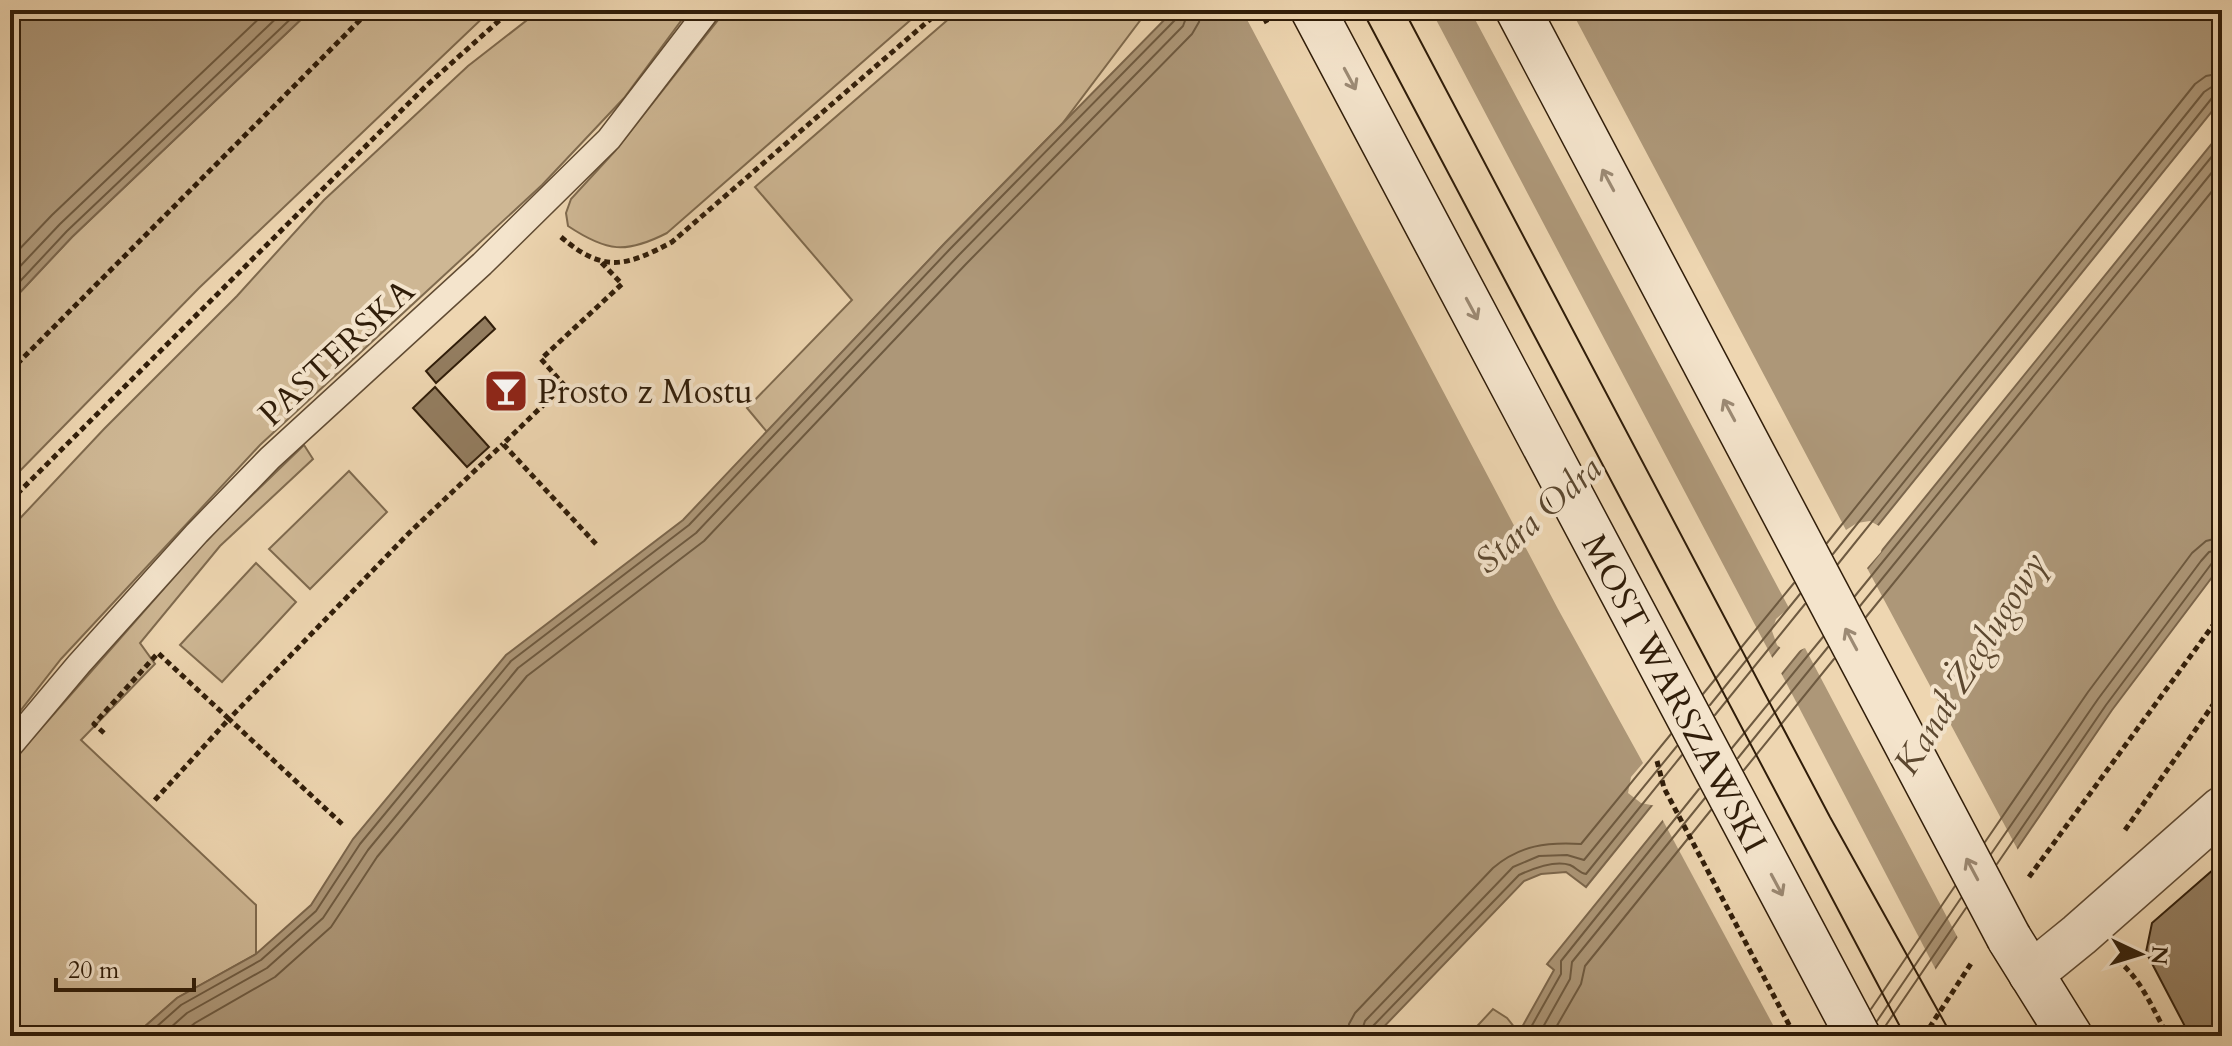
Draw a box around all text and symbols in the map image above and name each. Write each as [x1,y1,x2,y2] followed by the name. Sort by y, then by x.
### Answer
[1342,67,1358,90] one-way arrow
[1599,168,1615,192] one-way arrow
[249,268,425,437] street label: PASTERSKA
[1464,296,1480,320] one-way arrow
[482,367,530,415] bar icon: Prosto z Mostu
[537,369,753,415] place label: Prosto z Mostu
[1721,398,1737,422] one-way arrow
[1464,445,1612,585] water label: Stara Odra
[1571,526,1778,861] street label: MOST WARSZAWSKI
[1882,543,2059,784] water label: Kanał Żeglugowy
[1842,628,1858,652] one-way arrow
[1964,858,1980,882] one-way arrow
[1770,872,1786,896] one-way arrow
[2100,914,2180,994] north arrow
[56,942,194,992] scale bar
[2143,945,2175,966] text: N
[68,954,120,987] text: 20 m

